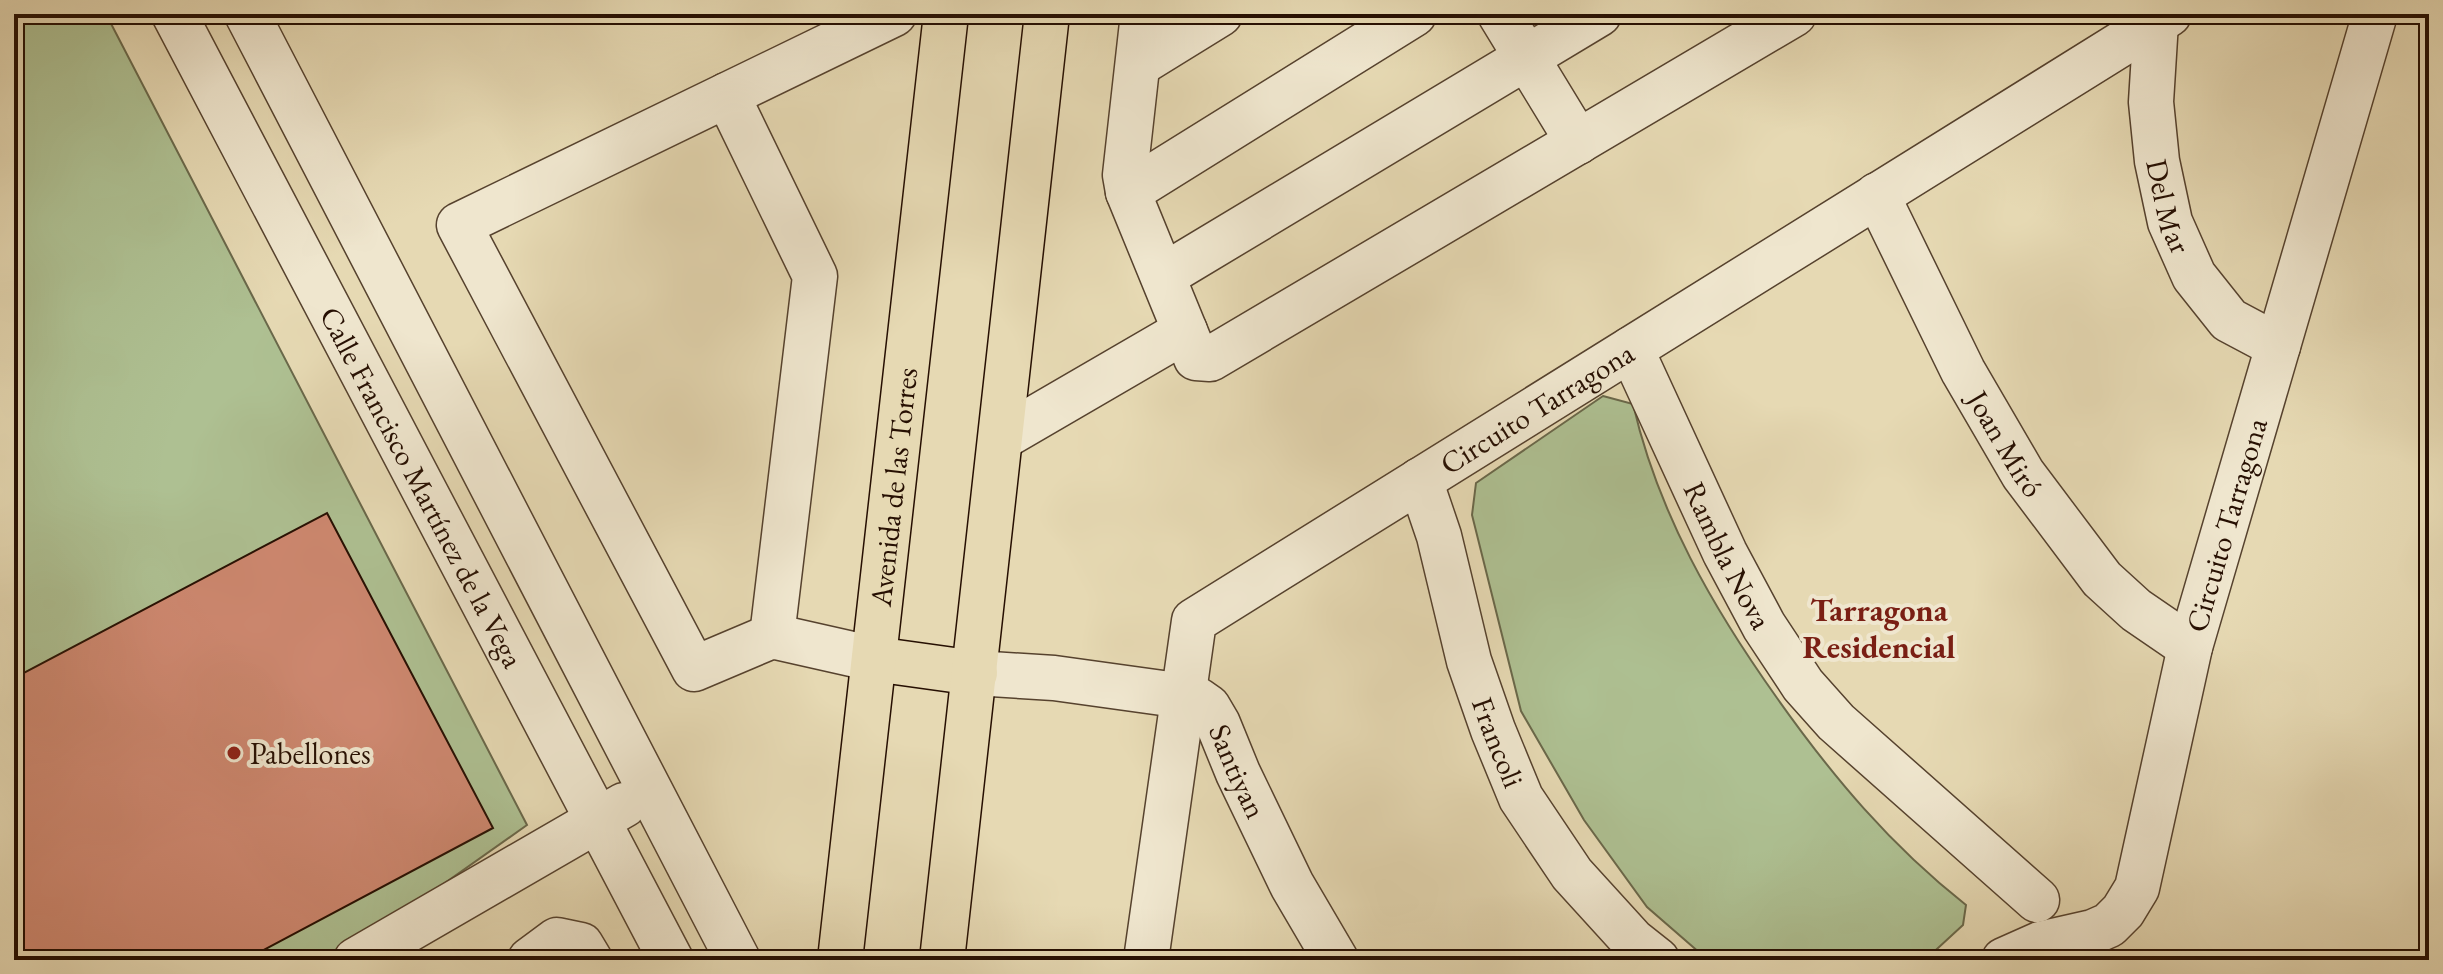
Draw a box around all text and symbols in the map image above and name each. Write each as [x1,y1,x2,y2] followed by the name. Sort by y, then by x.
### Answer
[2138,156,2201,259] street label: Del Mar
[311,300,533,674] street label: Calle Francisco Martínez de la Vega
[1432,333,1641,483] street label: Circuito Tarragona
[860,365,926,609] street label: Avenida de las Torres
[1957,380,2053,505] street label: Joan Miró
[2176,413,2275,636] street label: Circuito Tarragona
[1675,475,1781,636] street label: Rambla Nova
[1803,589,1955,668] district label: Tarragona Residencial
[1464,692,1534,793] street label: Francoli
[1201,718,1276,825] street label: Santiyan
[250,734,371,773] place label: Pabellones
[225,744,243,762] marker: Pabellones

